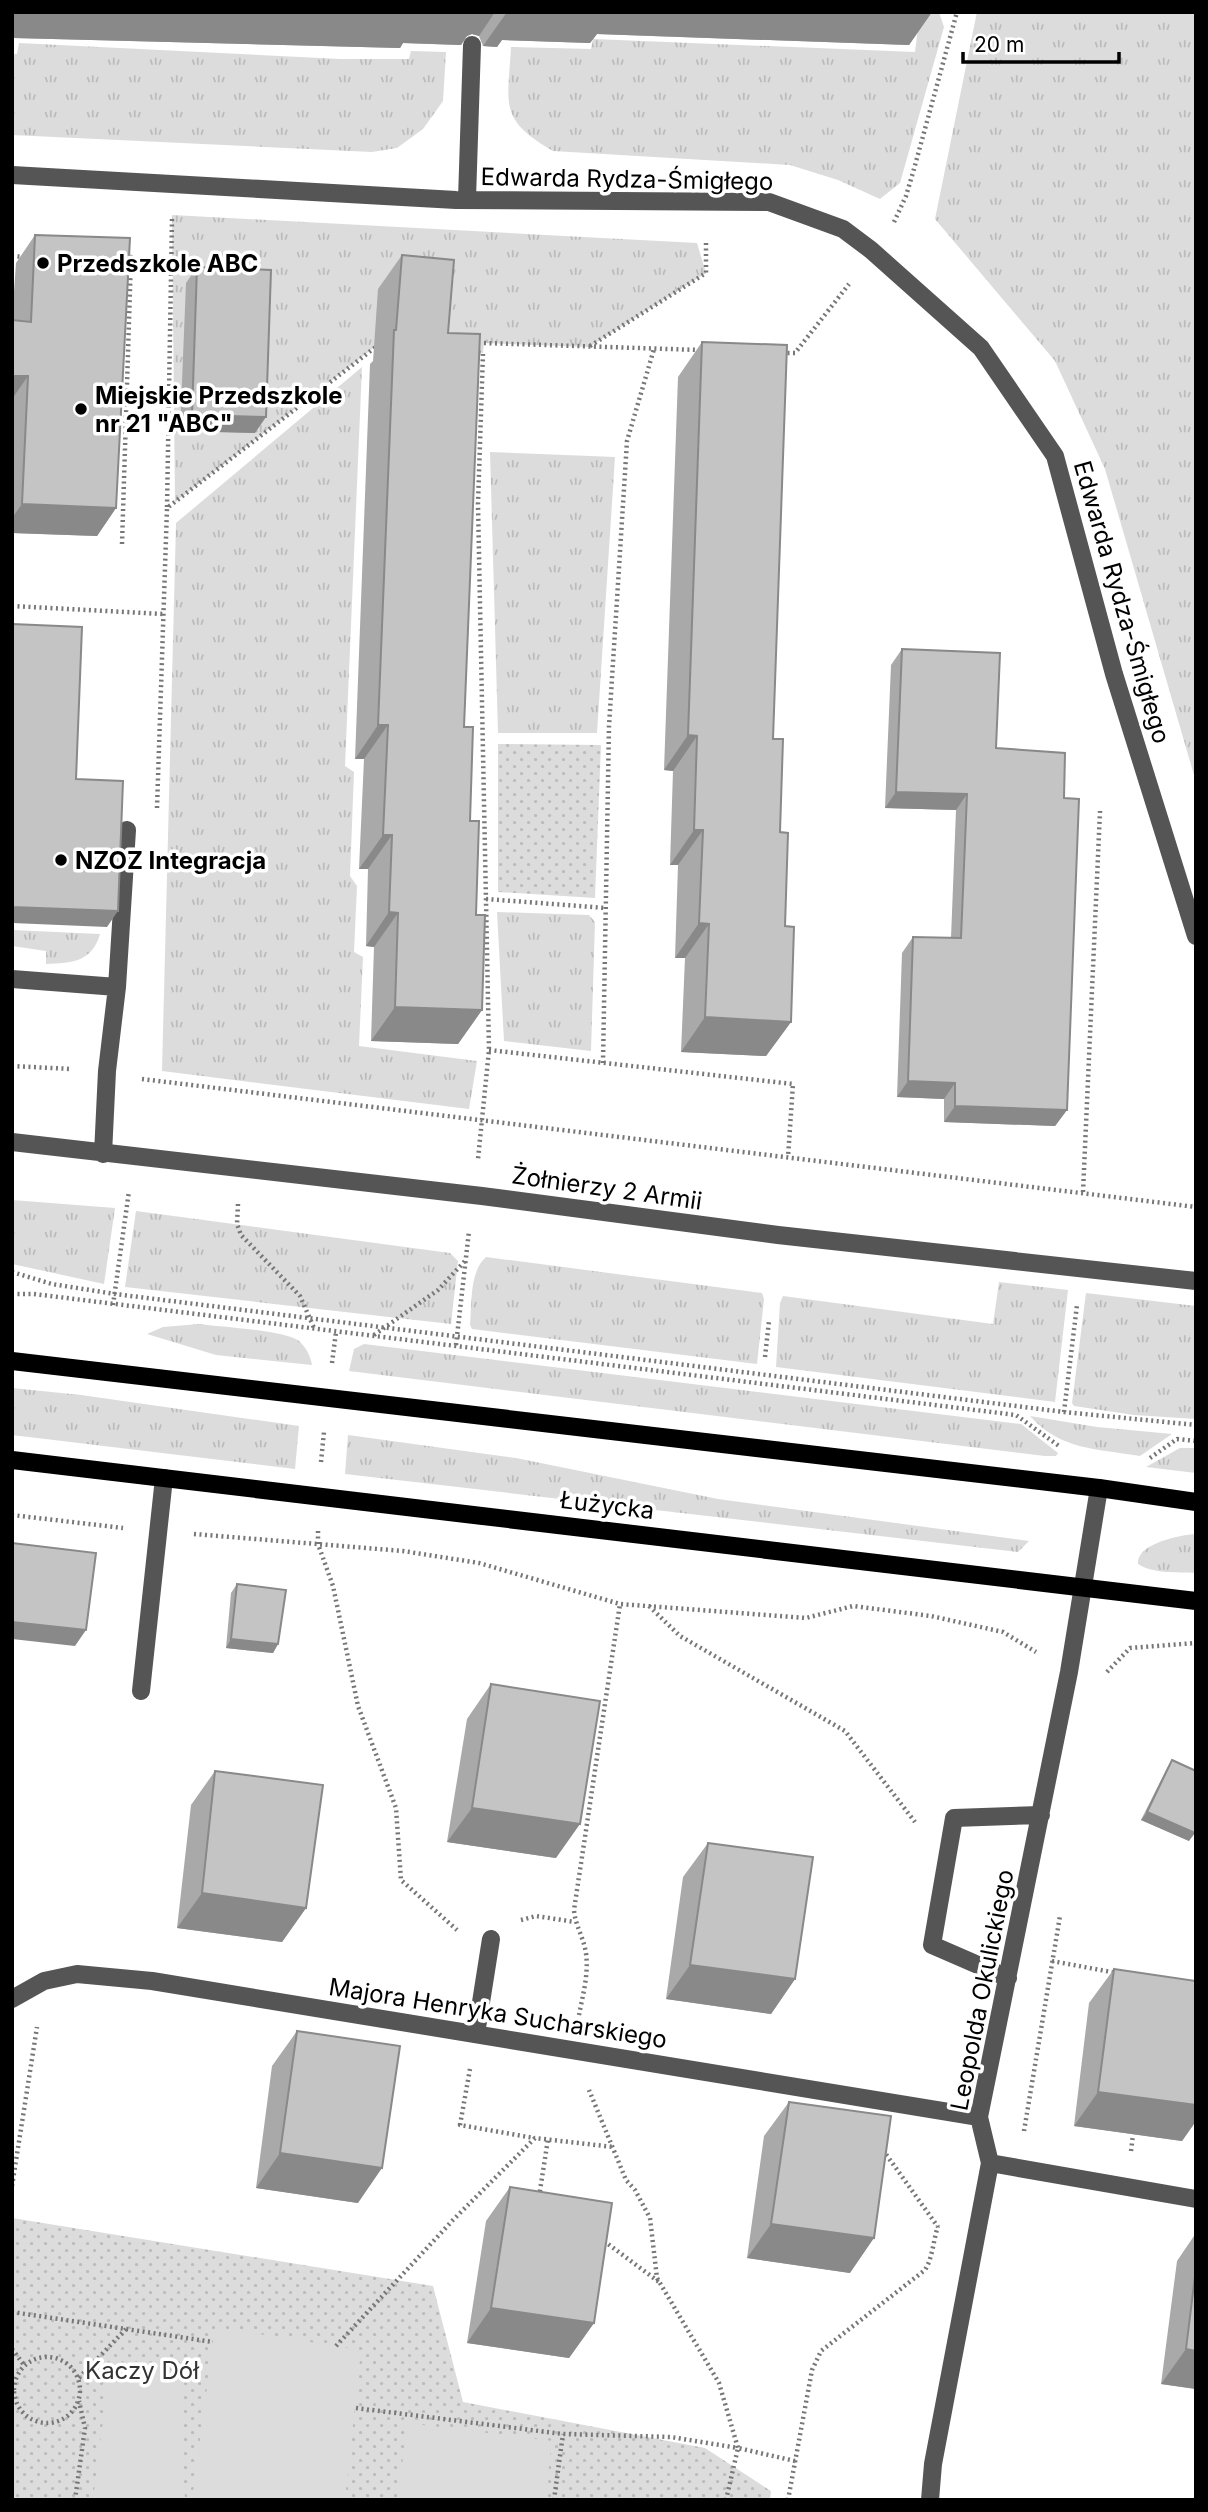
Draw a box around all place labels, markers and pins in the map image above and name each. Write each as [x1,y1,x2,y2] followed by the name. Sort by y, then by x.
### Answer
[57,249,258,278] place label: Przedszkole ABC
[35,255,51,271] marker: Przedszkole ABC
[95,381,343,438] place label: Miejskie Przedszkole nr 21 "ABC"
[73,401,89,417] marker: Miejskie Przedszkole nr 21 "ABC"
[75,846,266,875] place label: NZOZ Integracja
[53,852,69,868] marker: NZOZ Integracja

